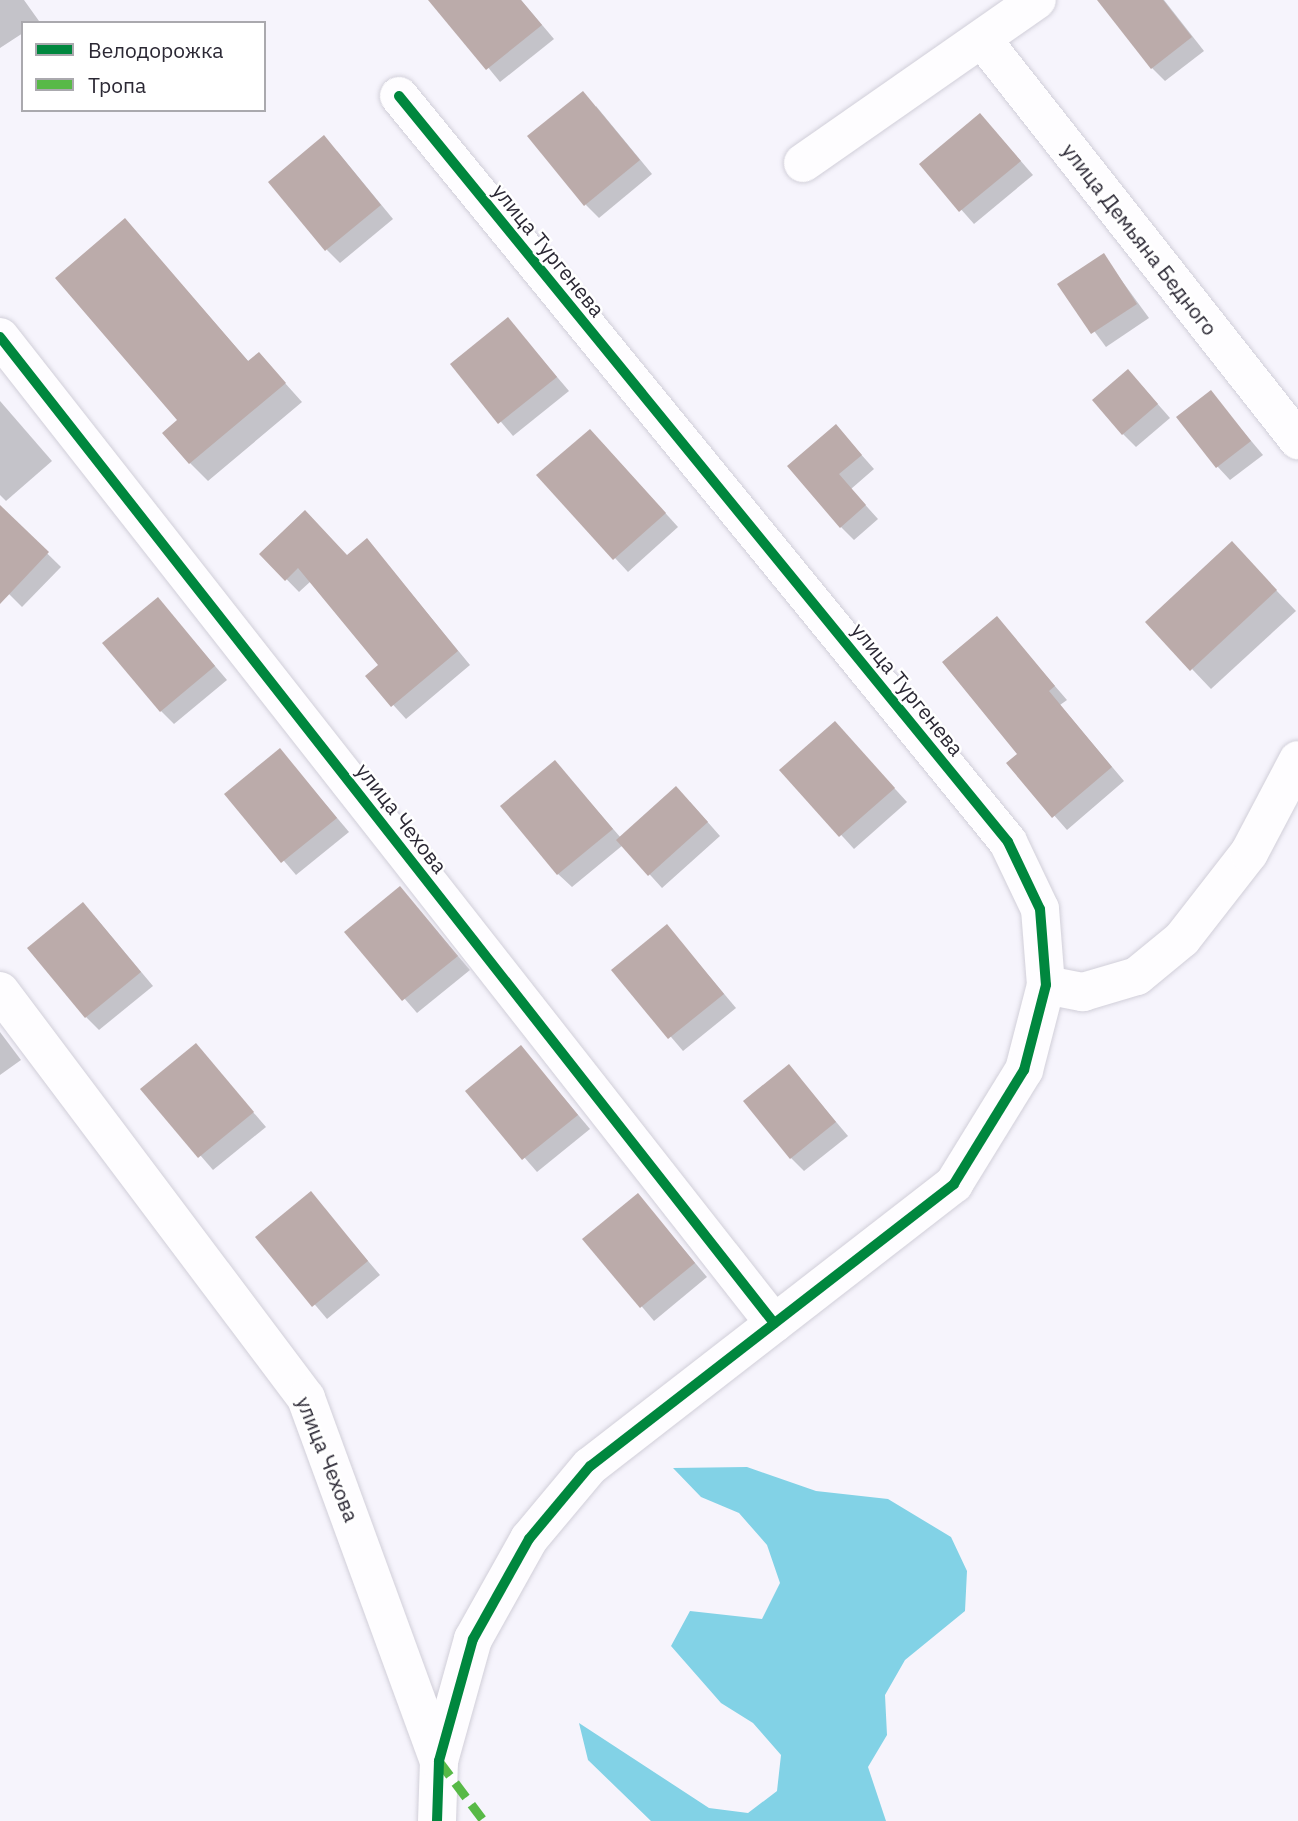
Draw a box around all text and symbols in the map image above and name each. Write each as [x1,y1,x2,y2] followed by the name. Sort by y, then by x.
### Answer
[21,21,266,112] legend
[88,36,223,64] text: Велодорожка
[88,71,146,99] text: Тропа
[1057,138,1223,340] street label: улица Демьяна Бедного
[488,178,610,322] street label: улица Тургенева
[847,617,969,761] street label: улица Тургенева
[351,758,453,878] street label: улица Чехова
[291,1393,365,1525] street label: улица Чехова

